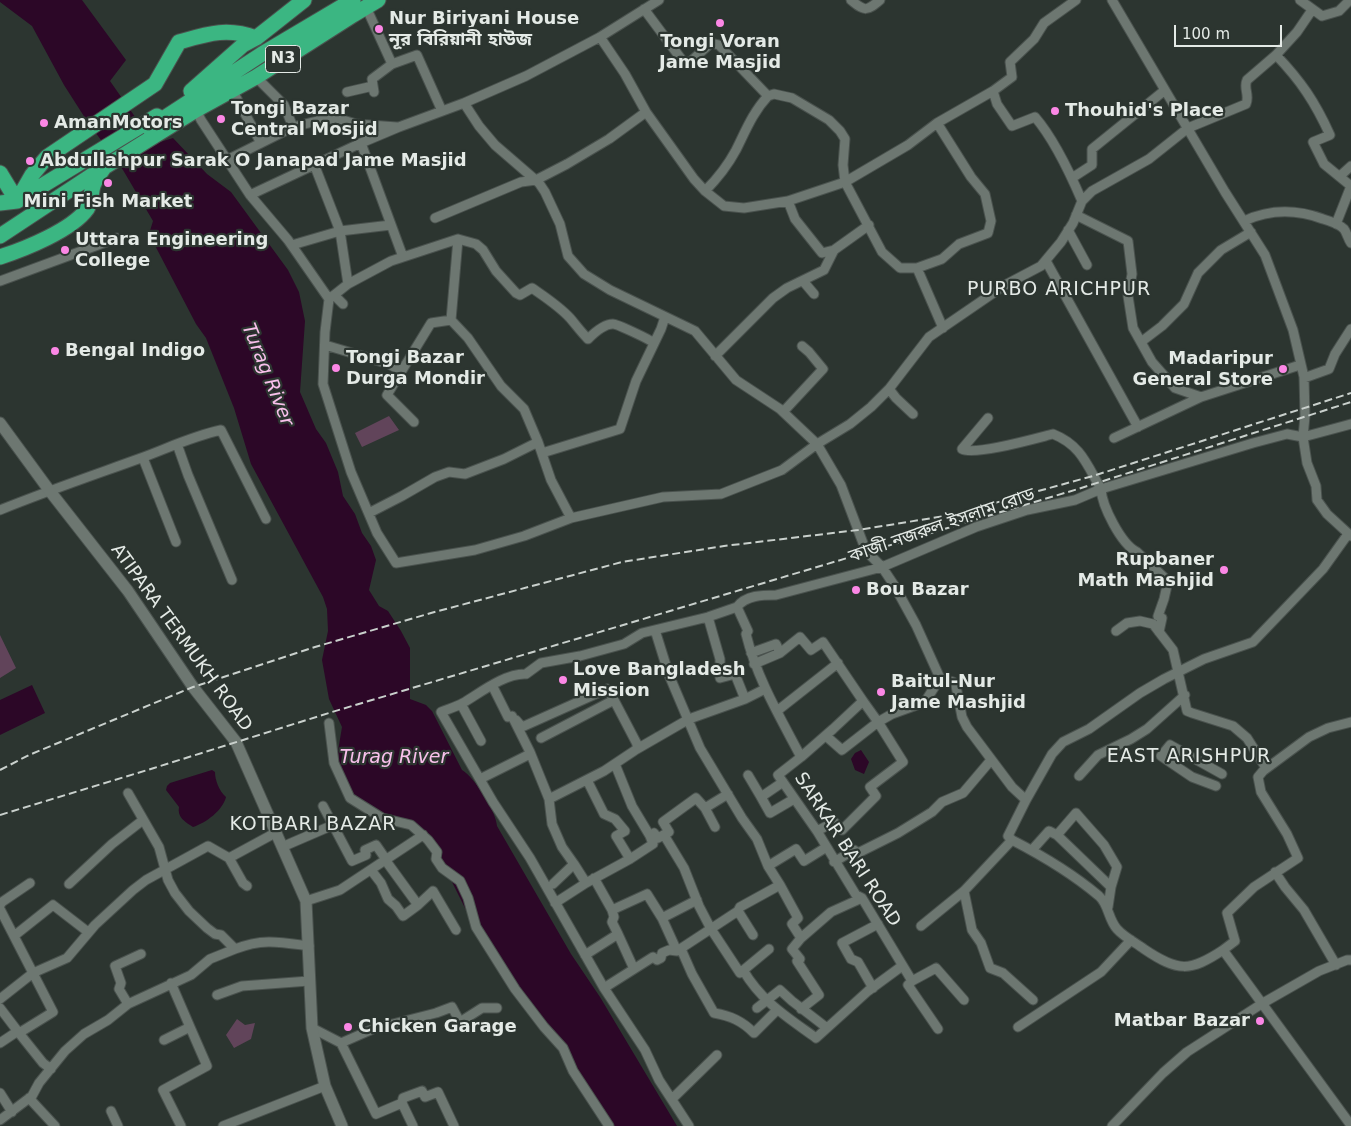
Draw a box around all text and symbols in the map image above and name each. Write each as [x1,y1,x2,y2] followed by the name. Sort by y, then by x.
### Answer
[389,8,579,50] place label: Nur Biriyani House নূর বিরিয়ানী হাউজ
[1176,15,1284,47] scale bar
[714,17,726,29] marker: Tongi Voran Jame Masjid
[373,23,385,35] marker: Nur Biriyani House নূর বিরিয়ানী হাউজ
[1182,25,1230,43] text: 100 m
[659,31,781,74] place label: Tongi Voran Jame Masjid
[266,46,300,72] road number: N3
[231,98,378,140] place label: Tongi Bazar Central Mosjid
[1065,100,1224,122] place label: Thouhid's Place
[1049,105,1061,117] marker: Thouhid's Place
[54,112,182,134] place label: AmanMotors
[215,113,227,125] marker: Tongi Bazar Central Mosjid
[38,117,50,129] marker: AmanMotors
[40,150,467,172] place label: Abdullahpur Sarak O Janapad Jame Masjid
[24,155,36,167] marker: Abdullahpur Sarak O Janapad Jame Masjid
[102,177,114,189] marker: Mini Fish Market
[24,191,192,213] place label: Mini Fish Market
[75,229,268,272] place label: Uttara Engineering College
[59,244,71,256] marker: Uttara Engineering College
[965,279,1153,301] district label: PURBO ARICHPUR
[236,320,298,430] water label: Turag River
[65,340,205,362] place label: Bengal Indigo
[49,345,61,357] marker: Bengal Indigo
[346,347,485,389] place label: Tongi Bazar Durga Mondir
[1133,348,1273,390] place label: Madaripur General Store
[330,362,342,374] marker: Tongi Bazar Durga Mondir
[1277,363,1289,375] marker: Madaripur General Store
[846,484,1038,568] street label: কাজী নজরুল ইসলাম রোড
[106,540,256,736] street label: ATIPARA TERMUKH ROAD
[1077,549,1214,592] place label: Rupbaner Math Mashjid
[1218,564,1230,576] marker: Rupbaner Math Mashjid
[866,579,969,601] place label: Bou Bazar
[850,584,862,596] marker: Bou Bazar
[573,659,746,702] place label: Love Bangladesh Mission
[891,671,1026,714] place label: Baitul-Nur Jame Mashjid
[557,674,569,686] marker: Love Bangladesh Mission
[875,686,887,698] marker: Baitul-Nur Jame Mashjid
[1105,746,1273,768] district label: EAST ARISHPUR
[340,747,448,769] water label: Turag River
[789,769,905,931] street label: SARKAR BARI ROAD
[228,814,398,836] district label: KOTBARI BAZAR
[1114,1010,1250,1032] place label: Matbar Bazar
[1254,1015,1266,1027] marker: Matbar Bazar
[358,1016,517,1038] place label: Chicken Garage
[342,1021,354,1033] marker: Chicken Garage

